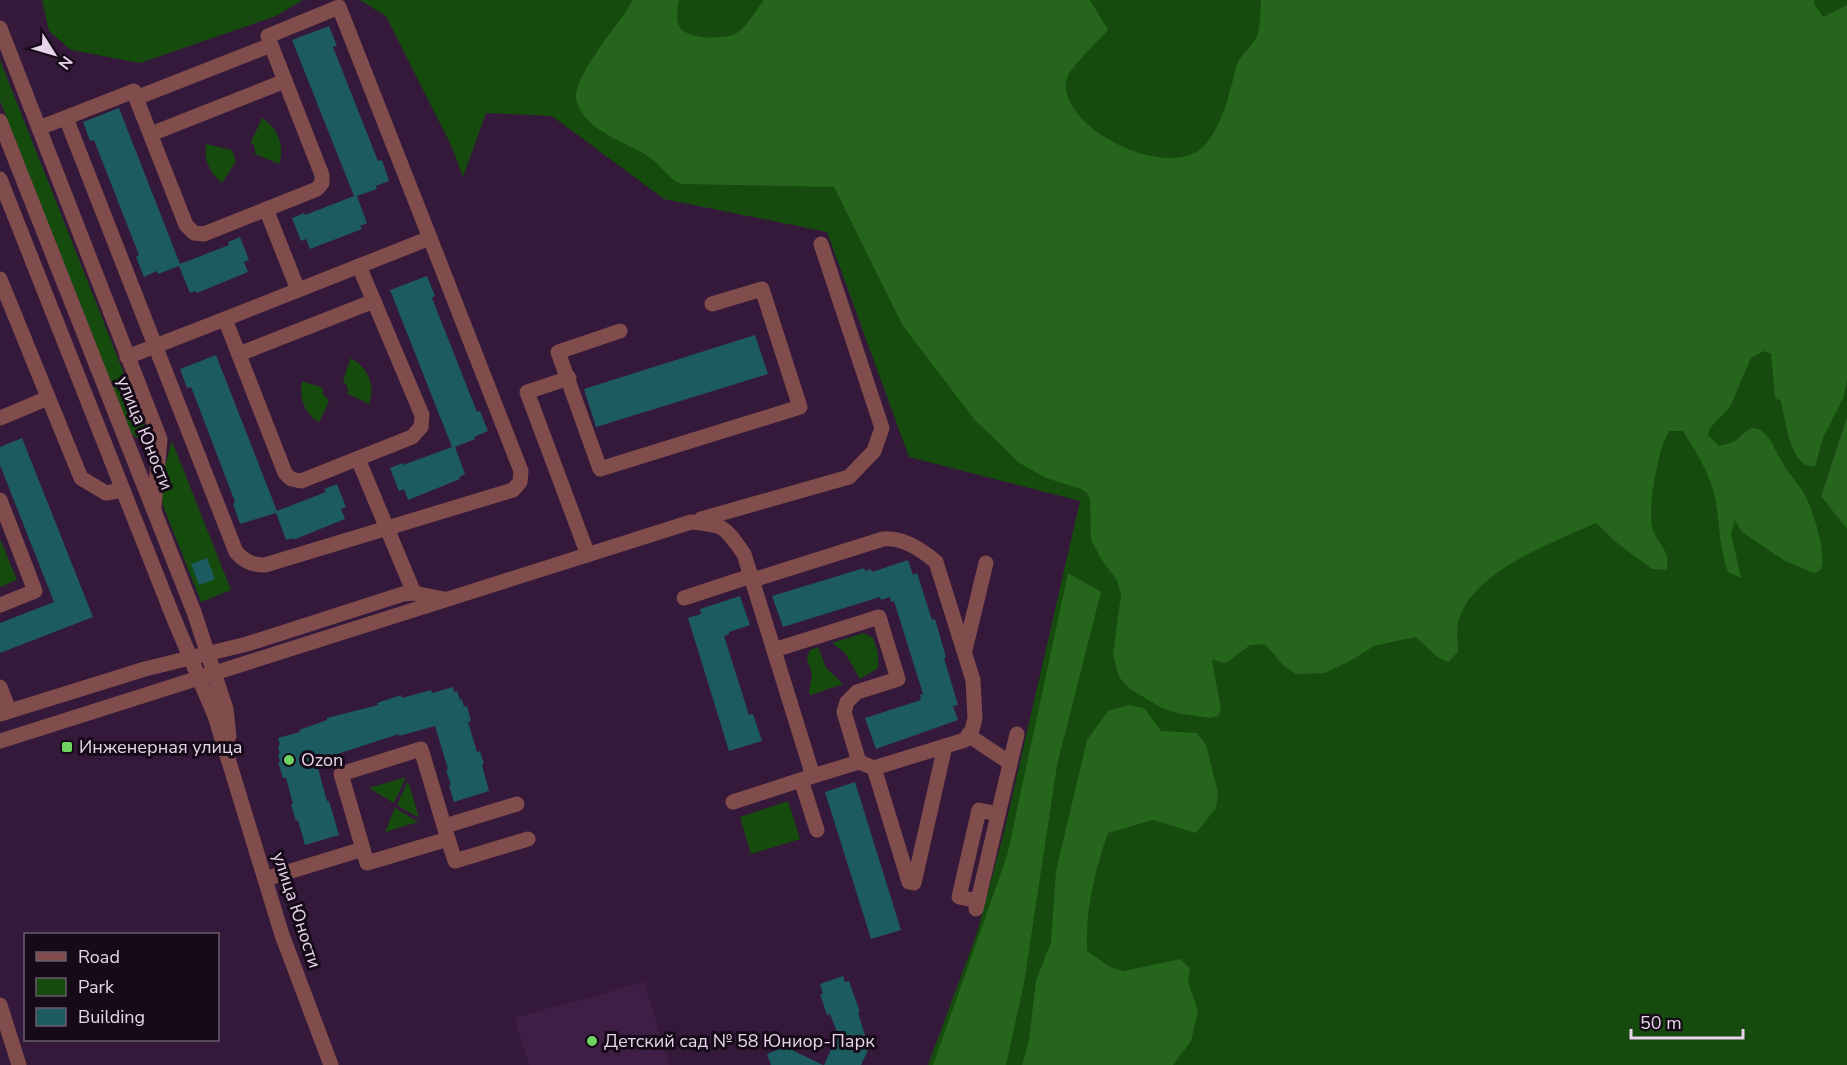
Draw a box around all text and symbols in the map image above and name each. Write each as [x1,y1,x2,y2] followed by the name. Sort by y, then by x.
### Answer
[24,24,84,84] north arrow
[53,51,78,74] text: N
[111,372,179,494] street label: улица Юности
[79,735,243,759] place label: Инженерная улица
[60,740,74,754] marker: Инженерная улица
[301,748,343,772] place label: Ozon
[282,753,296,767] marker: Ozon
[267,849,327,971] street label: улица Юности
[24,933,219,1041] legend
[78,945,120,969] text: Road
[78,975,115,999] text: Park
[1631,1002,1744,1040] scale bar
[78,1005,145,1029] text: Building
[1640,1011,1682,1035] text: 50 m
[604,1029,875,1053] place label: Детский сад № 58 Юниор-Парк
[585,1034,599,1048] marker: Детский сад № 58 Юниор-Парк

